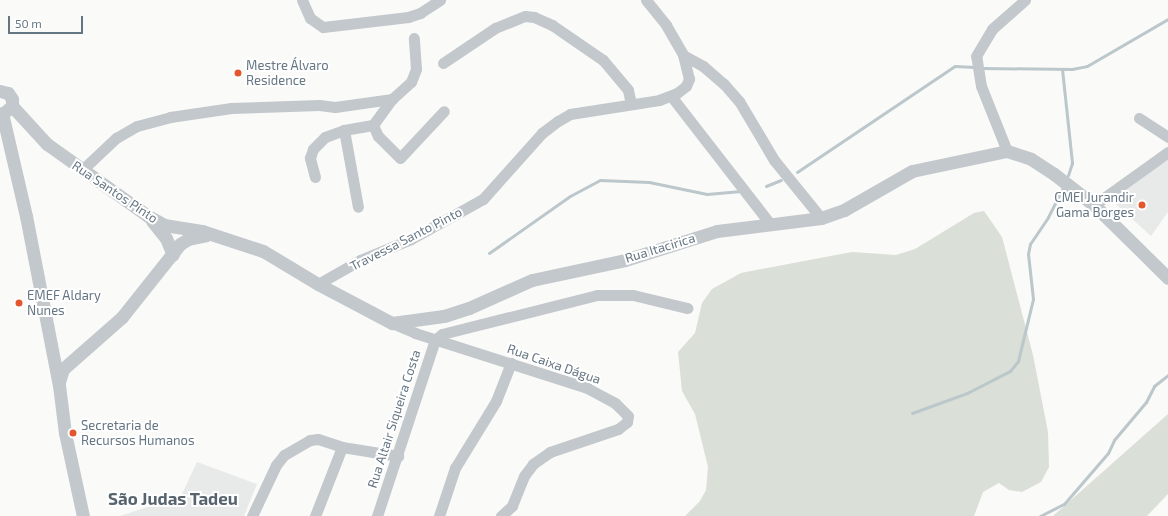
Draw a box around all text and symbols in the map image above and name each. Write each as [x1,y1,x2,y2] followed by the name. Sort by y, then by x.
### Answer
[10,8,85,34] scale bar
[15,16,42,30] text: 50 m
[246,58,329,89] place label: Mestre Álvaro Residence
[233,68,243,78] marker: Mestre Álvaro Residence
[69,158,161,226] street label: Rua Santos Pinto
[1054,190,1134,221] place label: CMEI Jurandir Gama Borges
[1137,200,1147,210] marker: CMEI Jurandir Gama Borges
[347,204,465,274] street label: Travessa Santo Pinto
[623,230,697,266] street label: Rua Itacirica
[27,288,101,319] place label: EMEF Aldary Nunes
[14,298,24,308] marker: EMEF Aldary Nunes
[505,341,603,387] street label: Rua Caixa Dágua
[364,348,424,490] street label: Rua Altair Siqueira Costa
[81,418,195,449] place label: Secretaria de Recursos Humanos
[68,428,78,438] marker: Secretaria de Recursos Humanos
[108,489,238,509] district label: São Judas Tadeu

